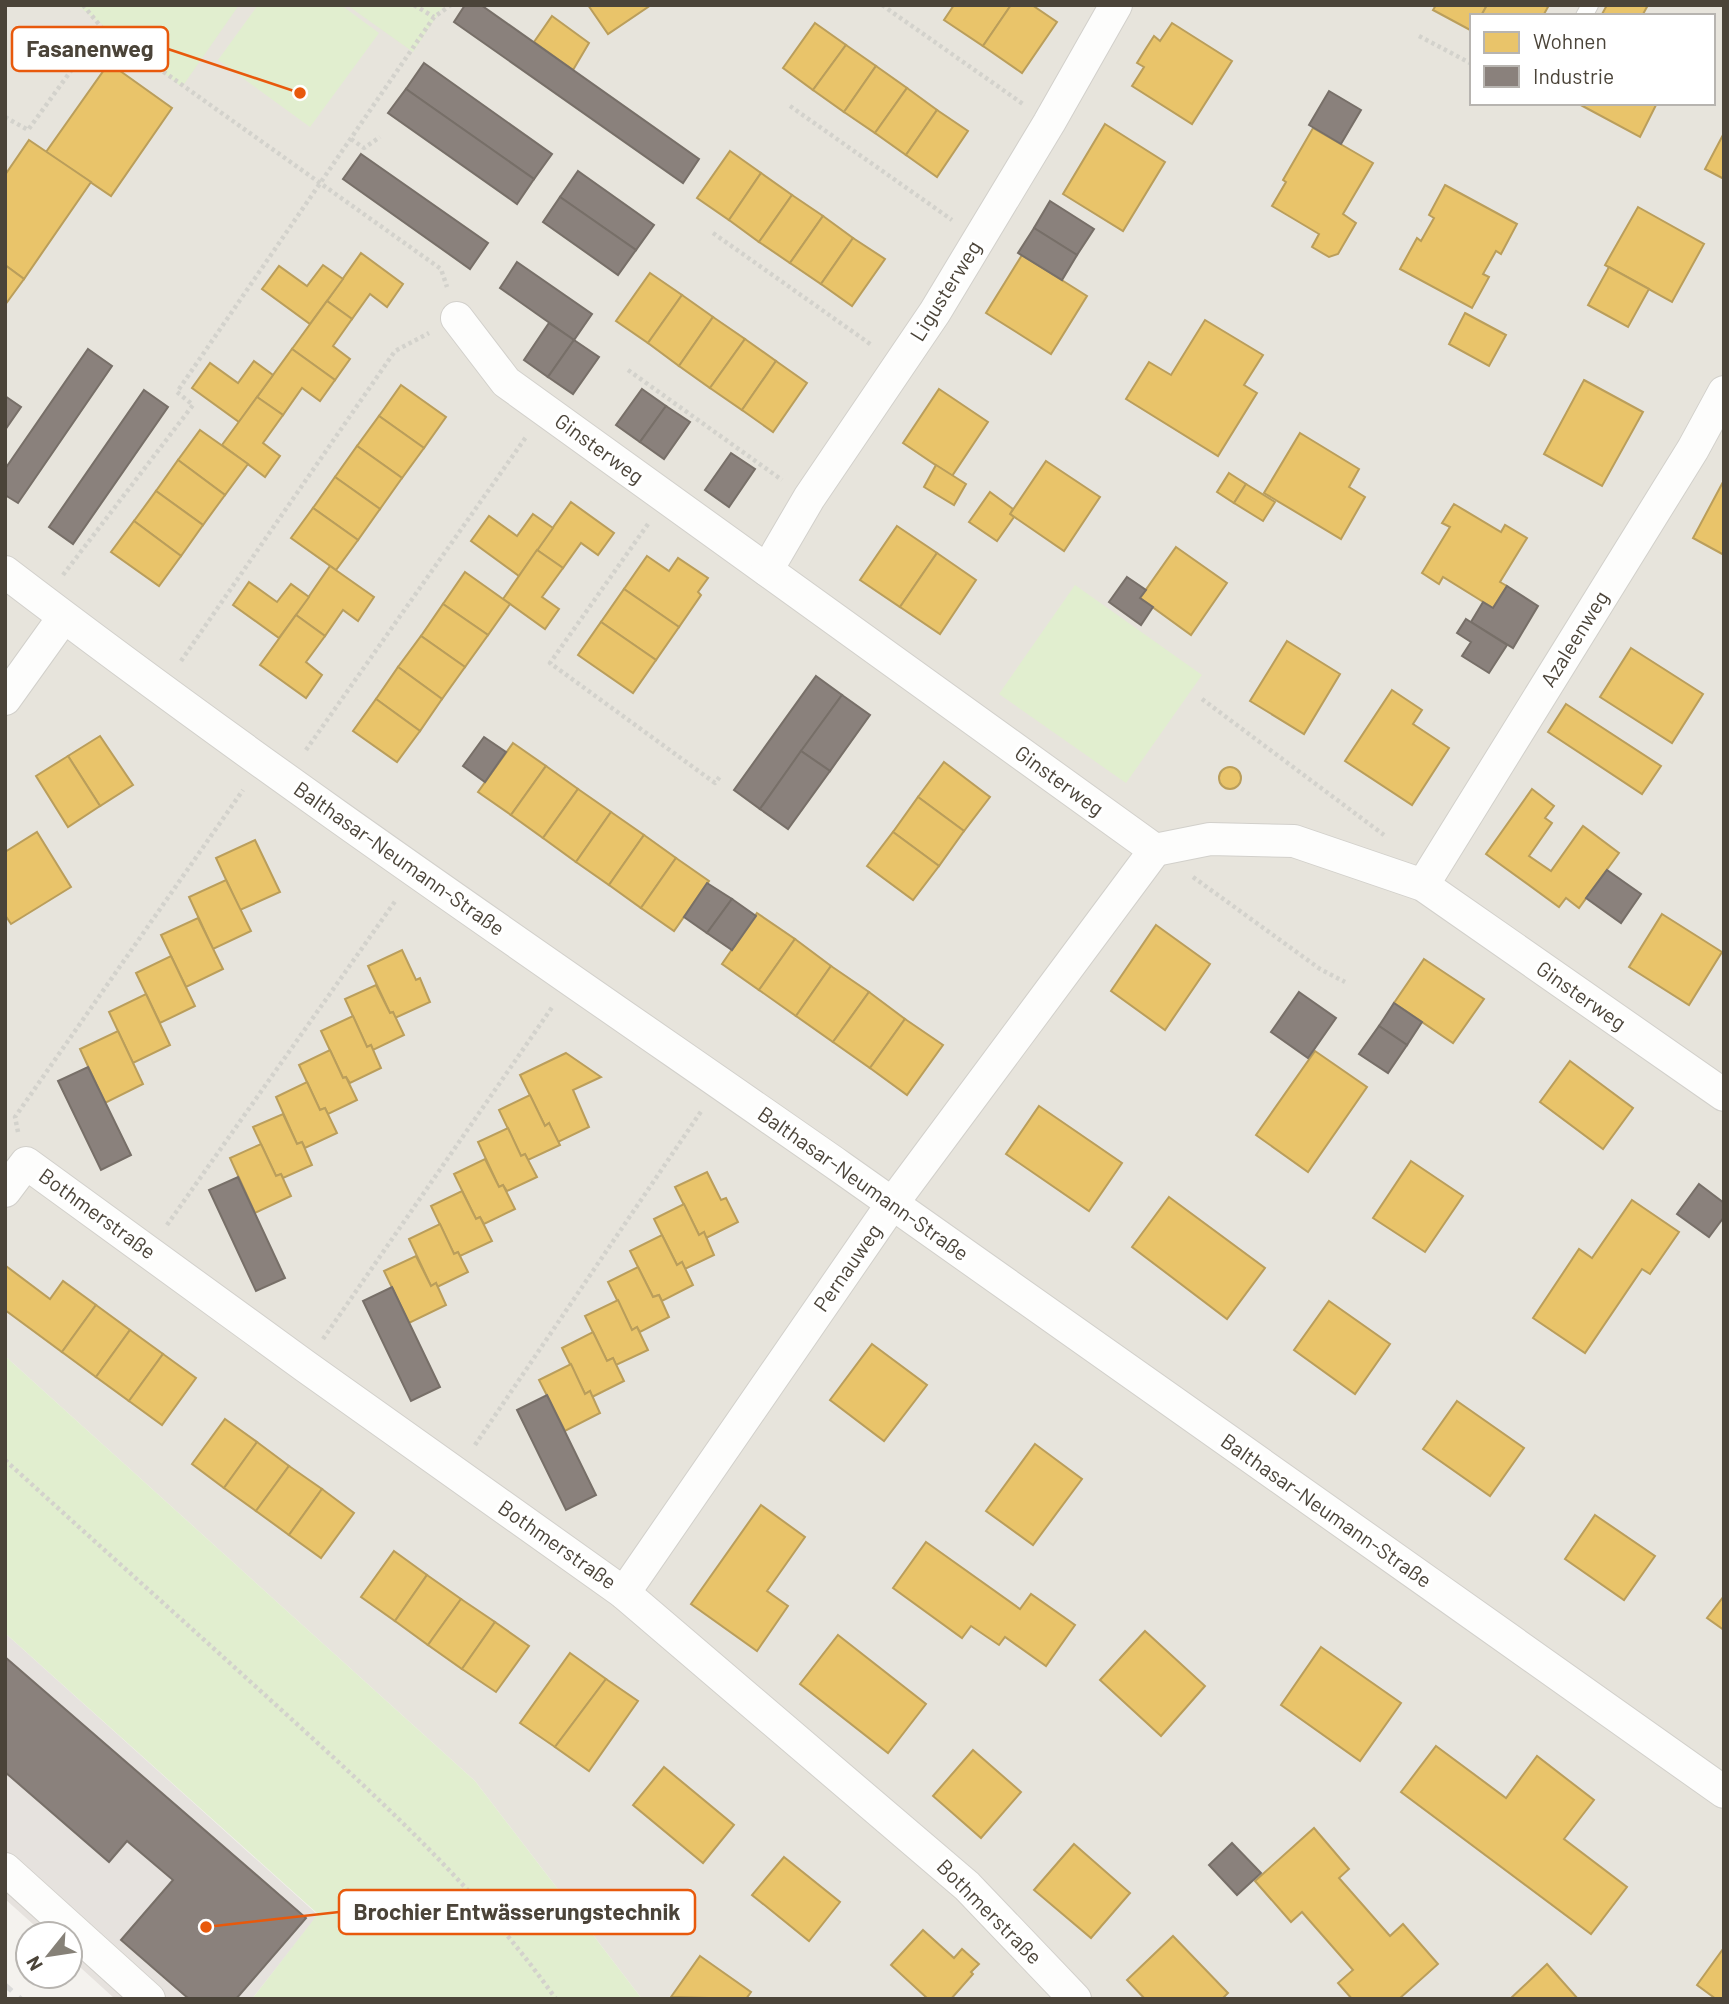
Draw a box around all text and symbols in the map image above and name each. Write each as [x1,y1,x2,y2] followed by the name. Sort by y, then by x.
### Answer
[1470,14,1715,105] legend
[12,27,168,71] callout: Fasanenweg
[1533,28,1607,53] text: Wohnen
[26,34,154,62] text: Fasanenweg
[1533,63,1614,88] text: Industrie
[904,235,985,345] street label: Ligusterweg
[551,407,649,488] street label: Ginsterweg
[1534,586,1613,691] street label: Azaleenweg
[1011,739,1109,820] street label: Ginsterweg
[290,775,510,940] street label: Balthasar-Neumann-Straße
[1532,955,1631,1035] street label: Ginsterweg
[754,1100,974,1265] street label: Balthasar-Neumann-Straße
[35,1162,161,1264] street label: Bothmerstraße
[807,1218,886,1316] street label: Pernauweg
[1217,1427,1437,1592] street label: Balthasar-Neumann-Straße
[494,1494,622,1594] street label: Bothmerstraße
[932,1853,1048,1969] street label: Bothmerstraße
[339,1890,695,1934] callout: Brochier Entwässerungstechnik
[353,1897,681,1925] text: Brochier Entwässerungstechnik
[14,1920,84,1990] north arrow
[21,1953,47,1975] text: N

